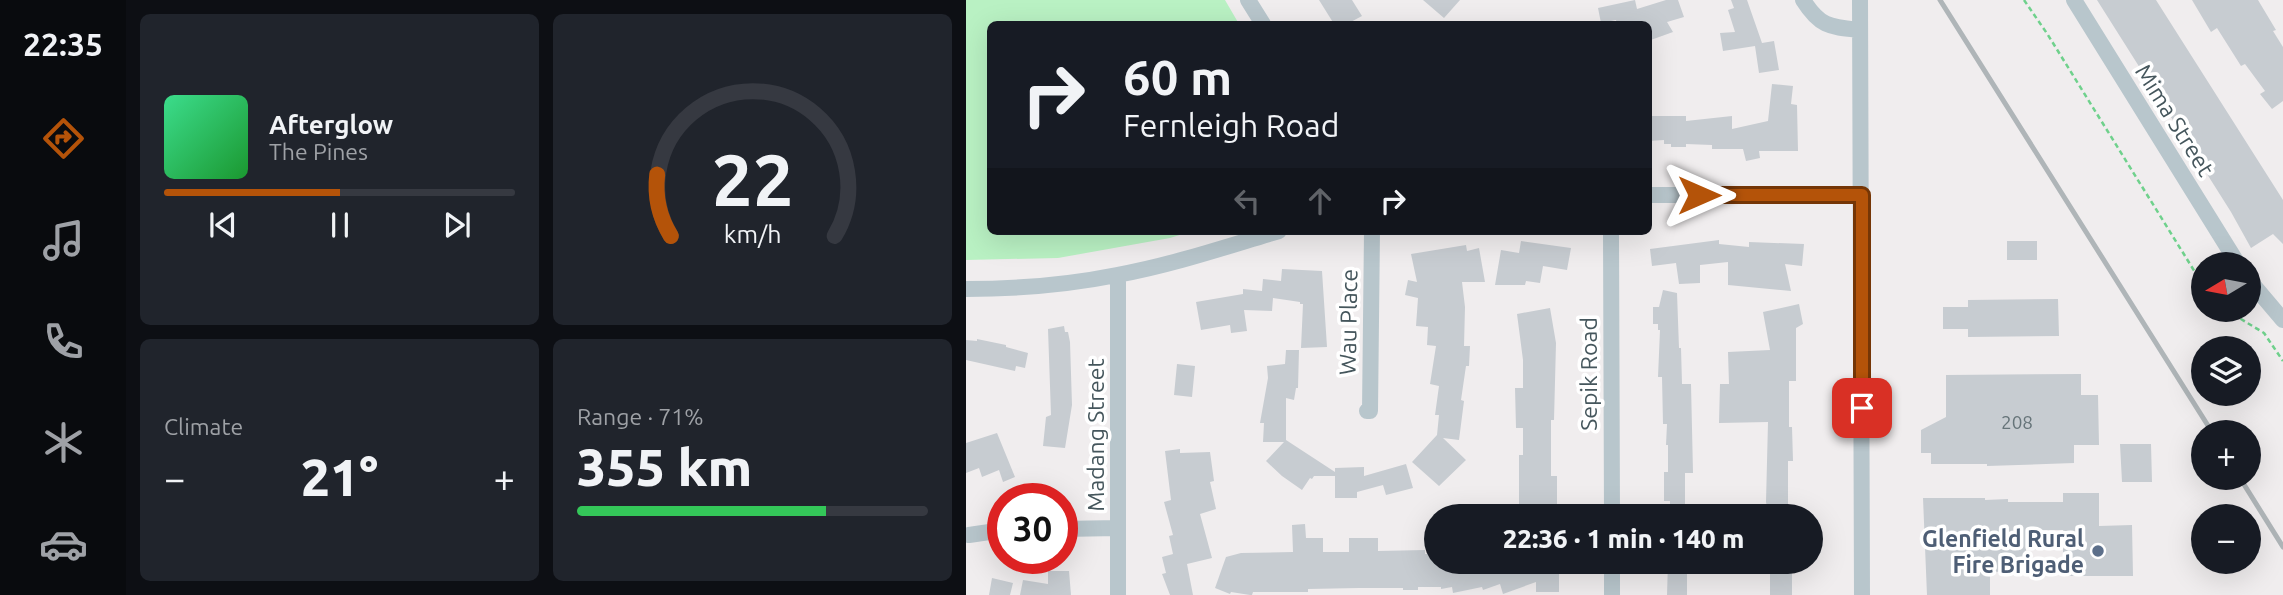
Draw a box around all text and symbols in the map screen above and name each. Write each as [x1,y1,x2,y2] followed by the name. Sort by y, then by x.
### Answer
[23,26,103,62] text: 22:35
[1008,49,1099,140] icon: right
[1123,49,1232,104] text: 60 m
[2131,60,2219,180] street label: Mima Street
[1123,107,1339,143] text: Fernleigh Road
[269,110,393,139] text: Afterglow
[39,114,88,163] icon: directions
[711,138,794,220] text: 22
[269,139,368,164] text: The Pines
[1662,158,1736,232] position arrow
[1228,182,1266,220] icon: left
[1301,182,1339,220] icon: ahead
[1374,182,1412,220] icon: right
[204,206,242,244] icon: previous
[321,206,359,244] icon: pause
[438,206,476,244] icon: next
[39,216,88,265] icon: music
[724,220,781,248] text: km/h
[2191,252,2261,322] north arrow
[2191,252,2261,574] map controls
[1335,269,1361,375] street label: Wau Place
[39,317,88,366] icon: phone
[1576,317,1601,431] street label: Sepik Road
[2191,336,2261,406] button: layers
[1083,359,1108,511] street label: Madang Street
[1832,378,1892,438] pin
[1843,389,1881,427] icon: arrive
[577,404,704,429] text: Range · 71%
[2001,411,2033,433] house number: 208
[164,414,243,439] text: Climate
[39,418,88,467] icon: climate
[2191,420,2261,490] button: +
[577,438,752,496] text: 355 km
[301,448,378,506] text: 21°
[164,457,185,499] text: −
[494,457,515,499] text: +
[987,483,1078,574] speed limit sign: 30
[2191,504,2261,574] button: −
[39,520,88,569] icon: car
[1503,524,1744,553] text: 22:36 · 1 min · 140 m
[1922,526,2084,577] place label: Glenfield Rural Fire Brigade
[2090,543,2106,559] marker: Glenfield Rural Fire Brigade

